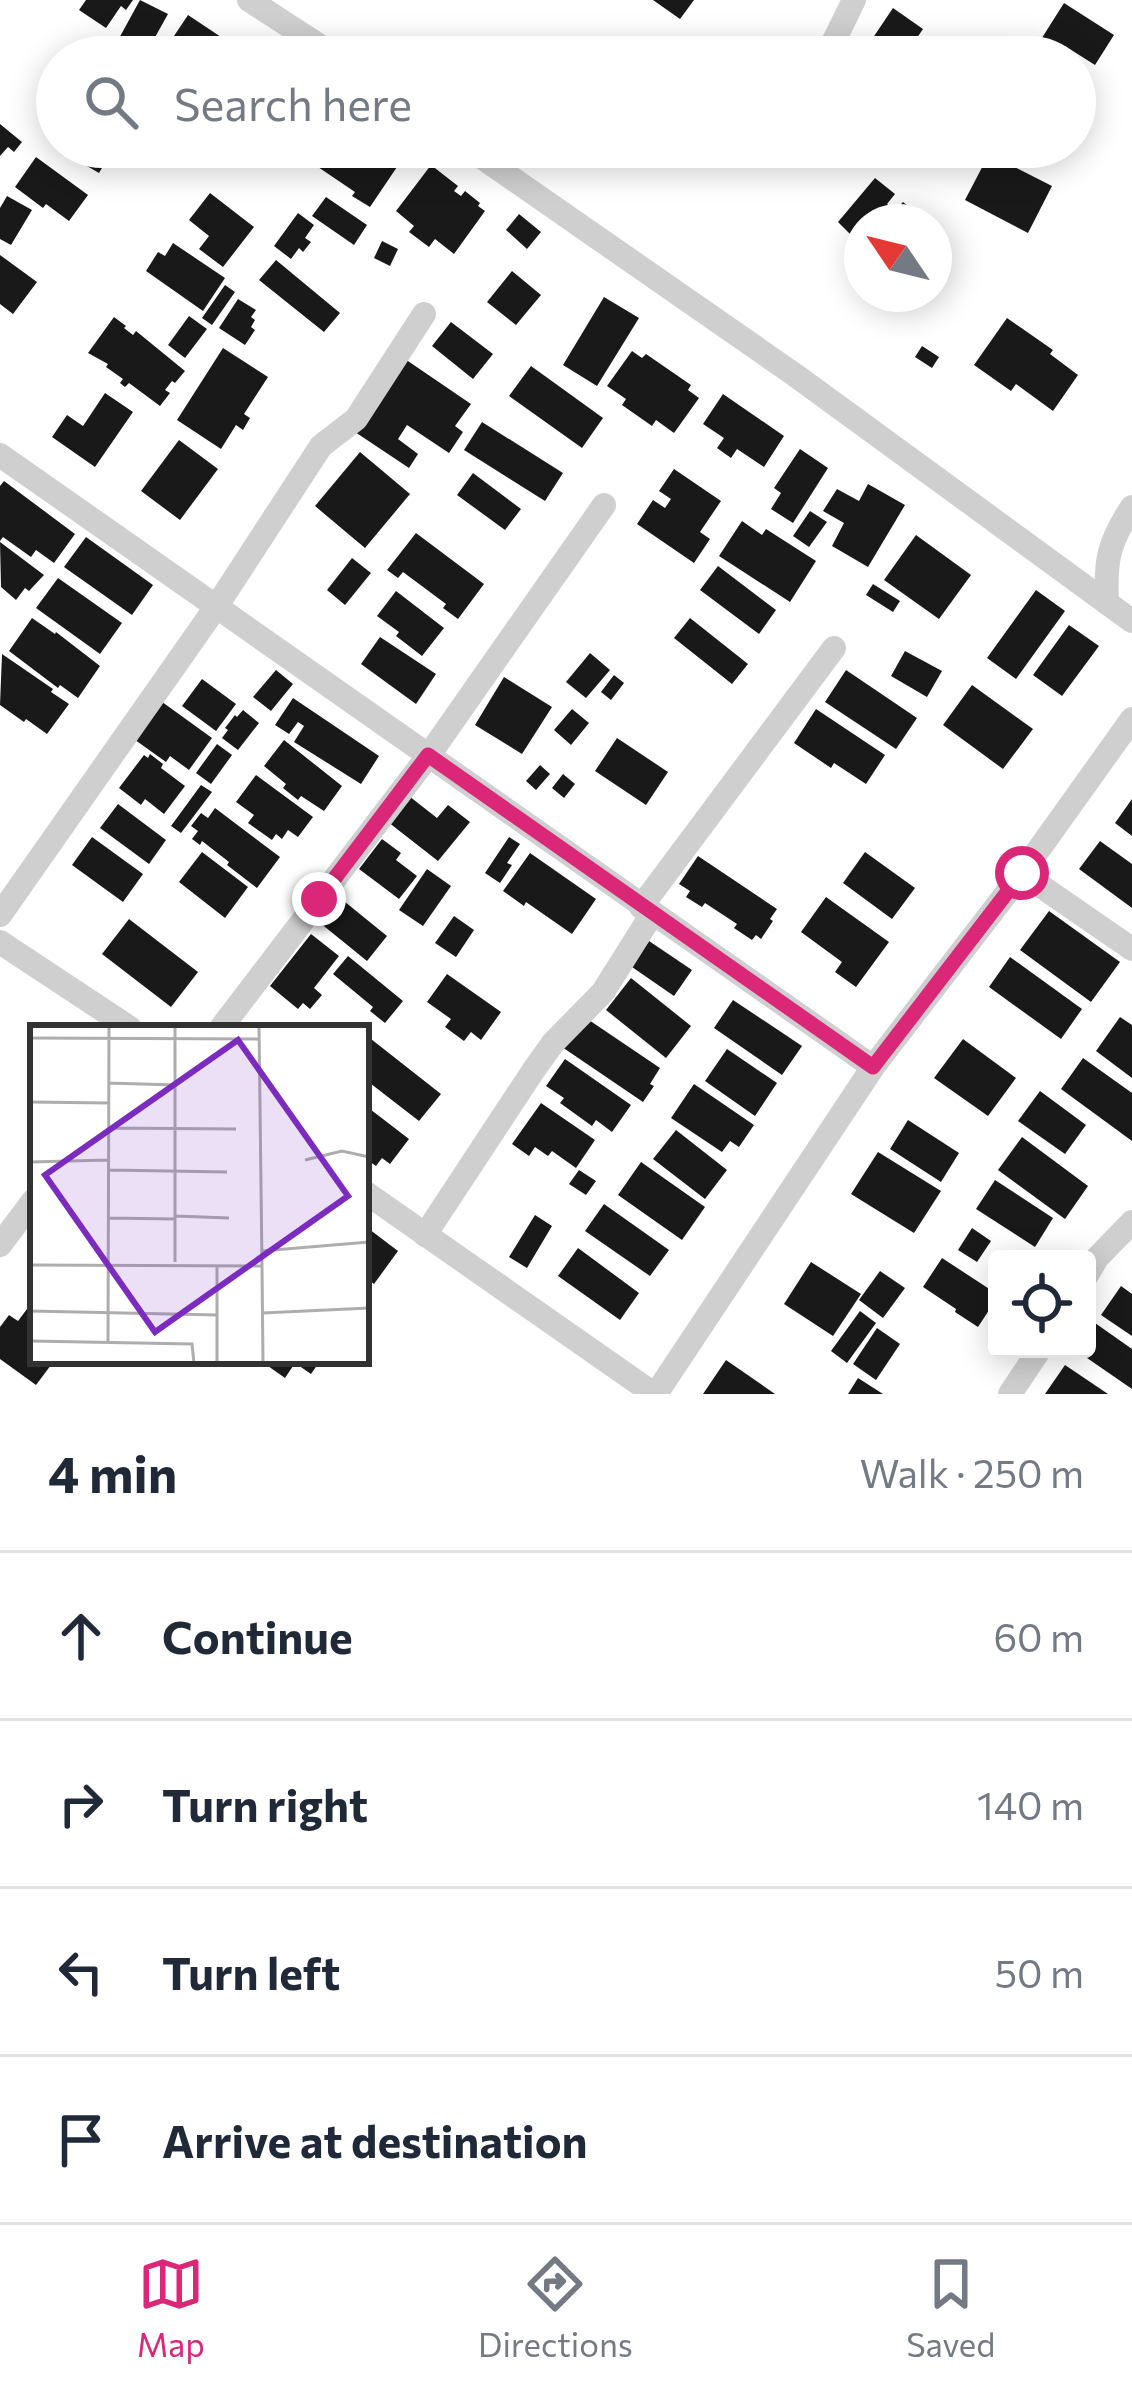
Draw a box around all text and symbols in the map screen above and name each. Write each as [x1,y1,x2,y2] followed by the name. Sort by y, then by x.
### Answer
[36,36,1096,168] search box
[78,69,144,135] icon: search
[174,75,412,130] text: Search here
[844,204,952,312] north arrow
[995,846,1049,900] route start
[292,872,346,926] route end
[30,1025,369,1364] inset map
[988,1250,1096,1358] map controls
[988,1250,1096,1358] button: locate
[48,1441,177,1504] text: 4 min
[860,1448,1084,1496] text: Walk · 250 m
[48,1603,114,1669] icon: ahead
[162,1608,353,1663] text: Continue
[993,1612,1084,1660] text: 60 m
[48,1771,114,1837] icon: right
[162,1776,368,1831] text: Turn right
[977,1780,1084,1828] text: 140 m
[48,1939,114,2005] icon: left
[162,1944,340,1999] text: Turn left
[995,1948,1084,1996] text: 50 m
[48,2107,114,2173] icon: arrive
[162,2112,588,2167] text: Arrive at destination
[137,2251,205,2364] tab: Map
[478,2251,633,2364] tab: Directions
[906,2251,995,2364] tab: Saved

